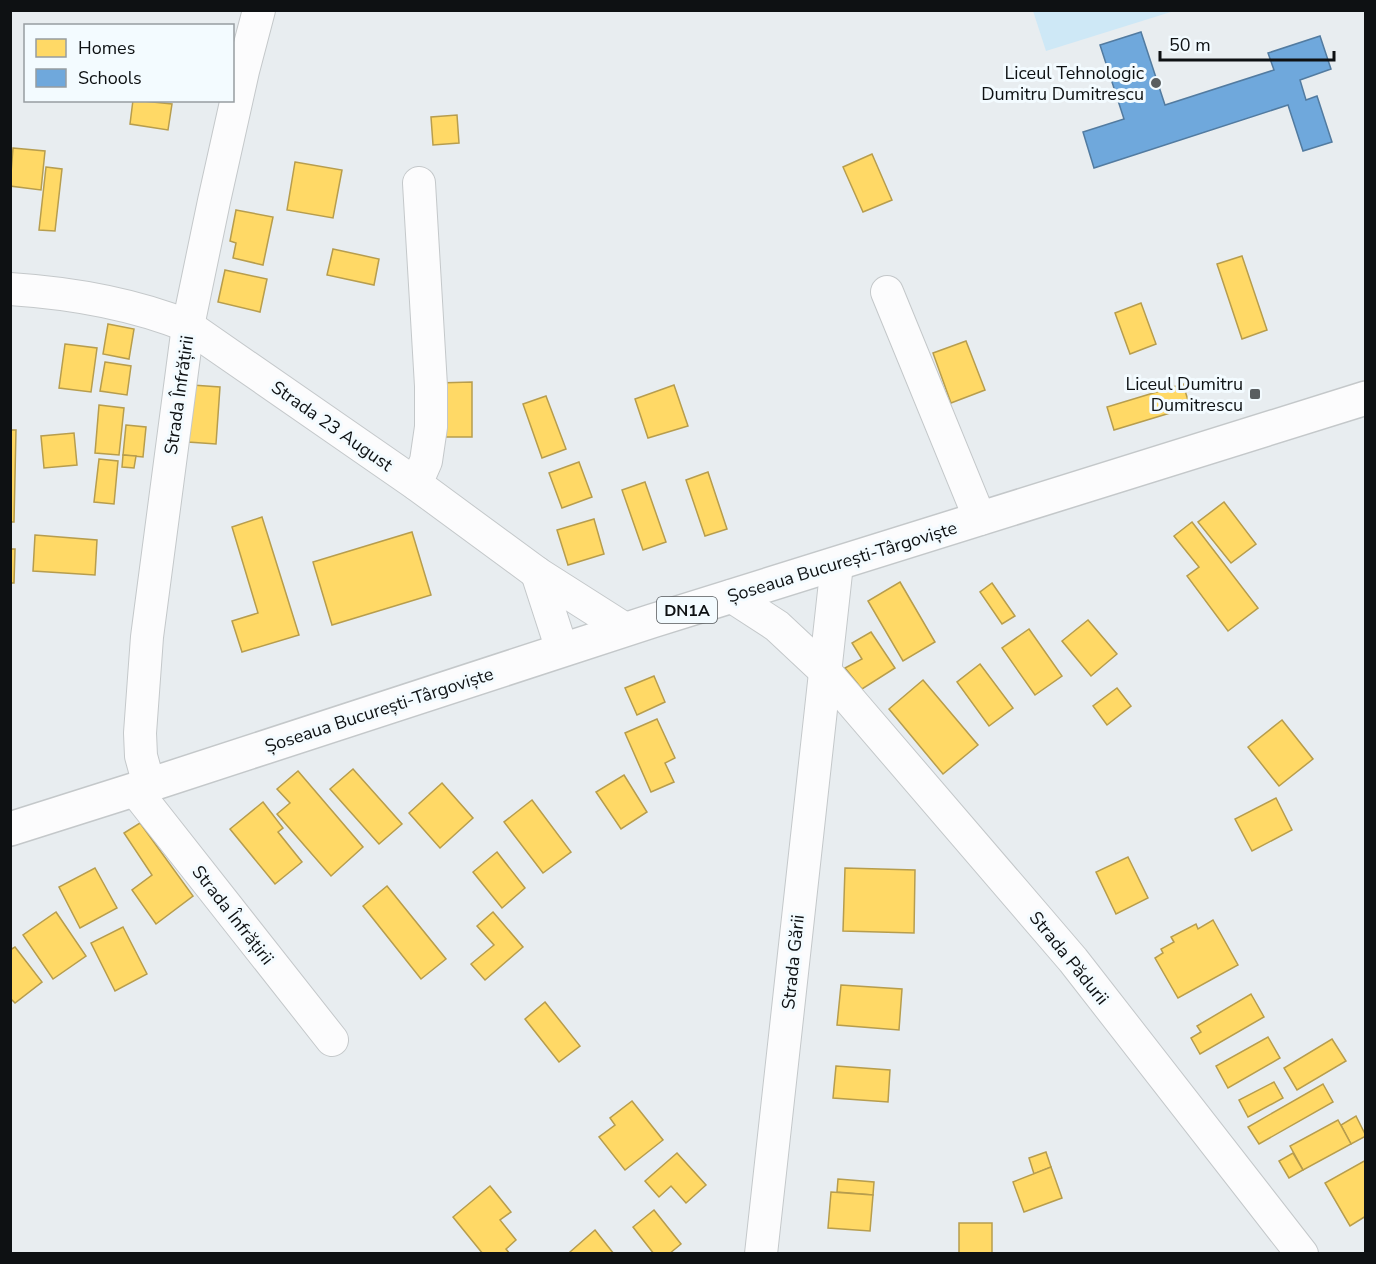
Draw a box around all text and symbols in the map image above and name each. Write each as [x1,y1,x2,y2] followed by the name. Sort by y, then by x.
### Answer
[24,24,234,102] legend
[1160,24,1334,62] scale bar
[1169,33,1211,57] text: 50 m
[78,36,135,60] text: Homes
[981,61,1144,106] place label: Liceul Tehnologic Dumitru Dumitrescu
[78,66,142,90] text: Schools
[1149,76,1163,90] marker: Liceul Tehnologic Dumitru Dumitrescu
[159,334,199,456] street label: Strada Înfrățirii
[1125,372,1243,417] place label: Liceul Dumitru Dumitrescu
[267,375,398,477] street label: Strada 23 August
[1248,387,1262,401] marker: Liceul Dumitru Dumitrescu
[724,516,960,608] street label: Șoseaua București-Târgoviște
[657,597,717,623] road number: DN1A
[262,662,496,758] street label: Șoseaua București-Târgoviște
[187,860,279,970] street label: Strada Înfrățirii
[1024,906,1114,1010] street label: Strada Pădurii
[776,913,810,1011] street label: Strada Gării

